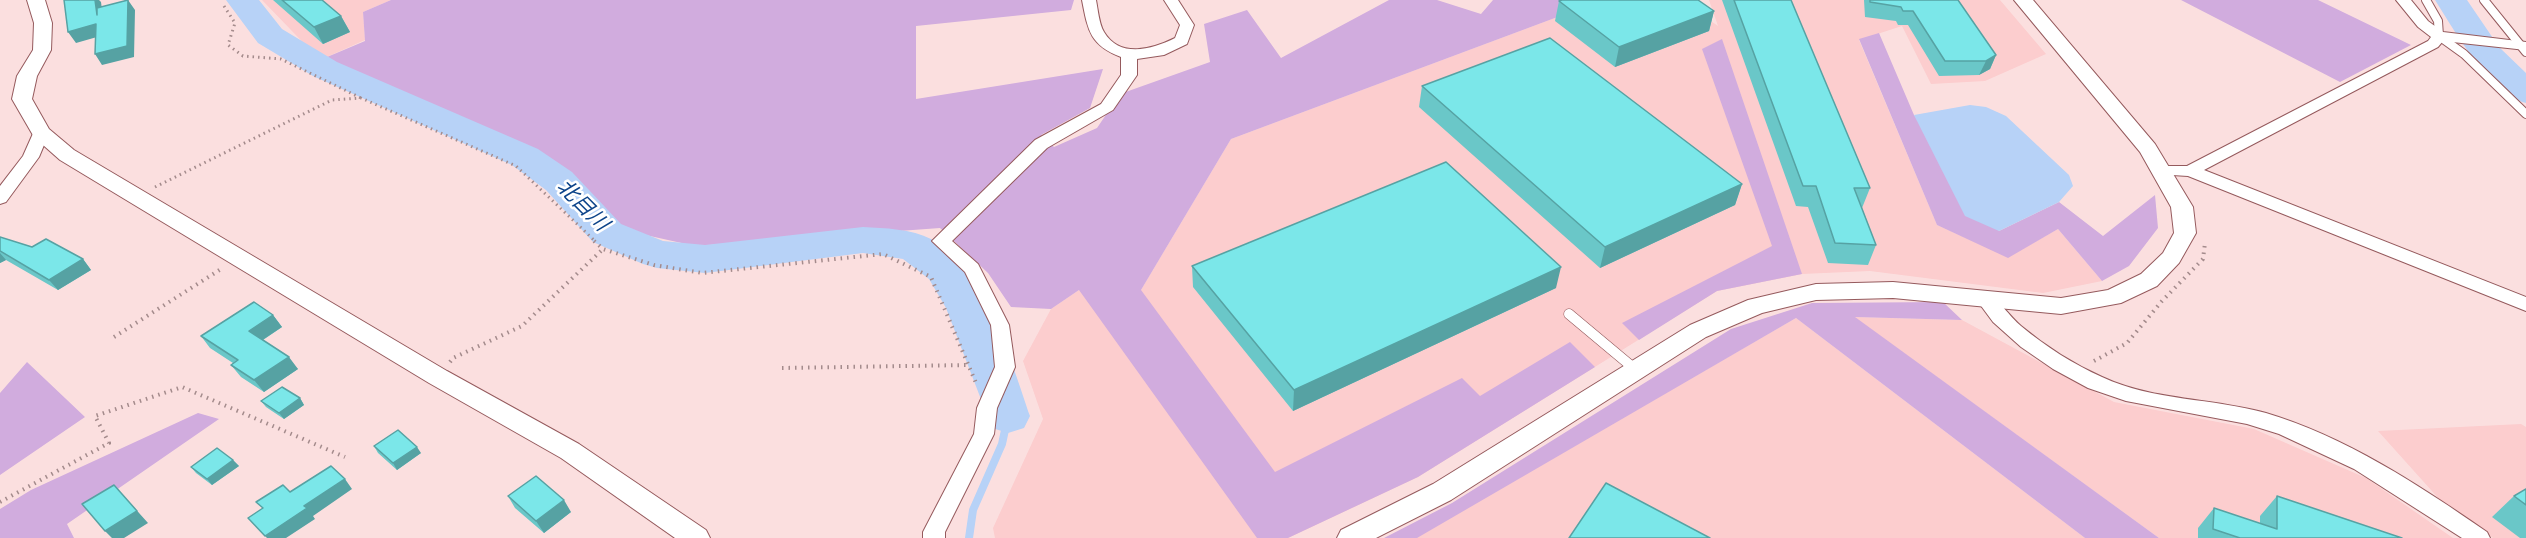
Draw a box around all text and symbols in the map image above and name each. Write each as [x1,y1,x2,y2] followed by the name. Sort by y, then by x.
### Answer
[551,175,613,237] water label: 北目川

